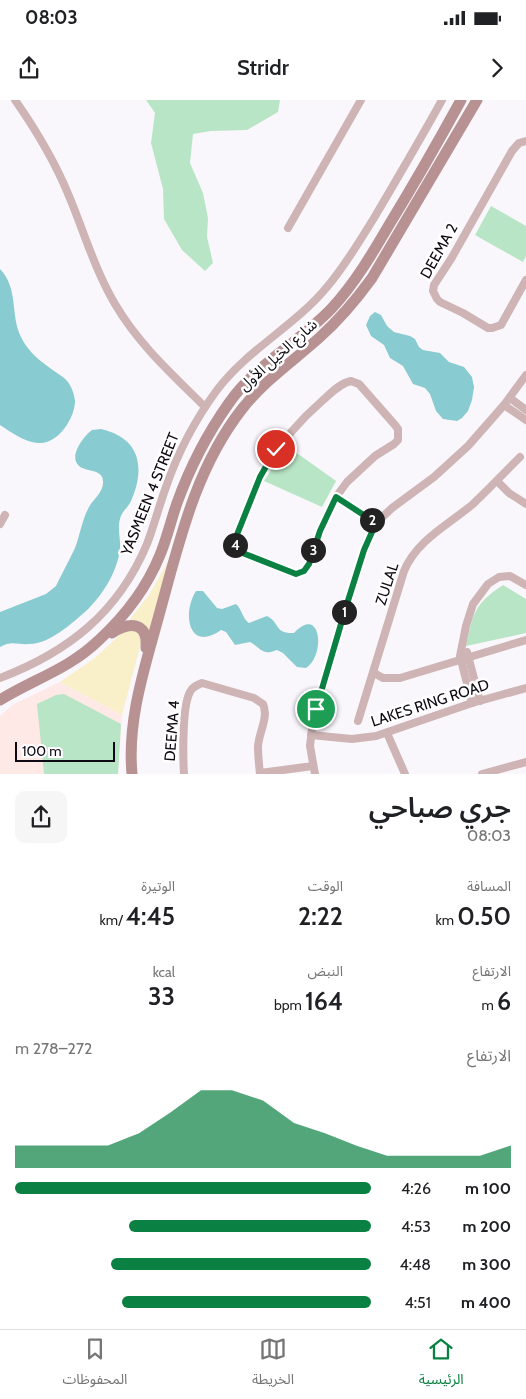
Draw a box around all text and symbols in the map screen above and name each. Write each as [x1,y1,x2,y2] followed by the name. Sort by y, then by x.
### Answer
[25,6,78,29] text: 08:03
[15,54,43,82] icon: share
[237,54,289,81] text: Stridr
[483,54,511,82] icon: forward
[417,220,462,282] street label: DEEMA 2
[235,315,323,397] street label: شارع الخيل الأول
[255,428,297,470] pin
[117,430,183,559] street label: YASMEEN 4 STREET
[262,435,290,463] icon: check
[360,508,384,532] pin: 2
[369,511,376,529] text: 2
[222,532,248,558] pin: 4
[231,536,240,554] text: 4
[300,538,326,562] pin: 3
[310,541,317,559] text: 3
[372,560,402,607] street label: ZULAL
[332,600,356,624] pin: 1
[342,603,347,621] text: 1
[369,675,491,731] street label: LAKES RING ROAD
[295,688,337,730] pin
[302,695,330,723] icon: arrive
[161,700,183,762] street label: DEEMA 4
[15,739,115,762] scale bar
[22,742,62,760] text: 100 m
[369,790,511,824] text: جري صباحي
[15,791,67,843] button: share
[467,826,511,845] text: 08:03
[141,877,175,895] text: الوتيرة
[308,877,343,895] text: الوقت
[467,877,511,895] text: المسافة
[126,901,175,931] text: 4:45
[298,901,343,931] text: 2:22
[457,901,511,931] text: 0.50
[100,911,126,929] text: /km
[436,911,457,929] text: km
[307,962,343,980] text: النبض
[473,962,511,980] text: الارتفاع
[153,963,175,981] text: kcal
[148,981,175,1011] text: 33
[305,986,343,1016] text: 164
[497,986,511,1016] text: 6
[274,996,305,1014] text: bpm
[481,996,497,1014] text: m
[15,1039,92,1058] text: 272–278 m
[467,1046,511,1065] text: الارتفاع
[401,1179,431,1198] text: 4:26
[465,1179,511,1198] text: 100 m
[401,1217,431,1236] text: 4:53
[462,1217,511,1236] text: 200 m
[399,1255,431,1274] text: 4:48
[462,1255,511,1274] text: 300 m
[405,1293,431,1312] text: 4:51
[461,1293,511,1312] text: 400 m
[62,1335,127,1394] tab: المحفوظات
[252,1335,294,1394] tab: الخريطة
[419,1335,464,1394] tab: الرئيسية

